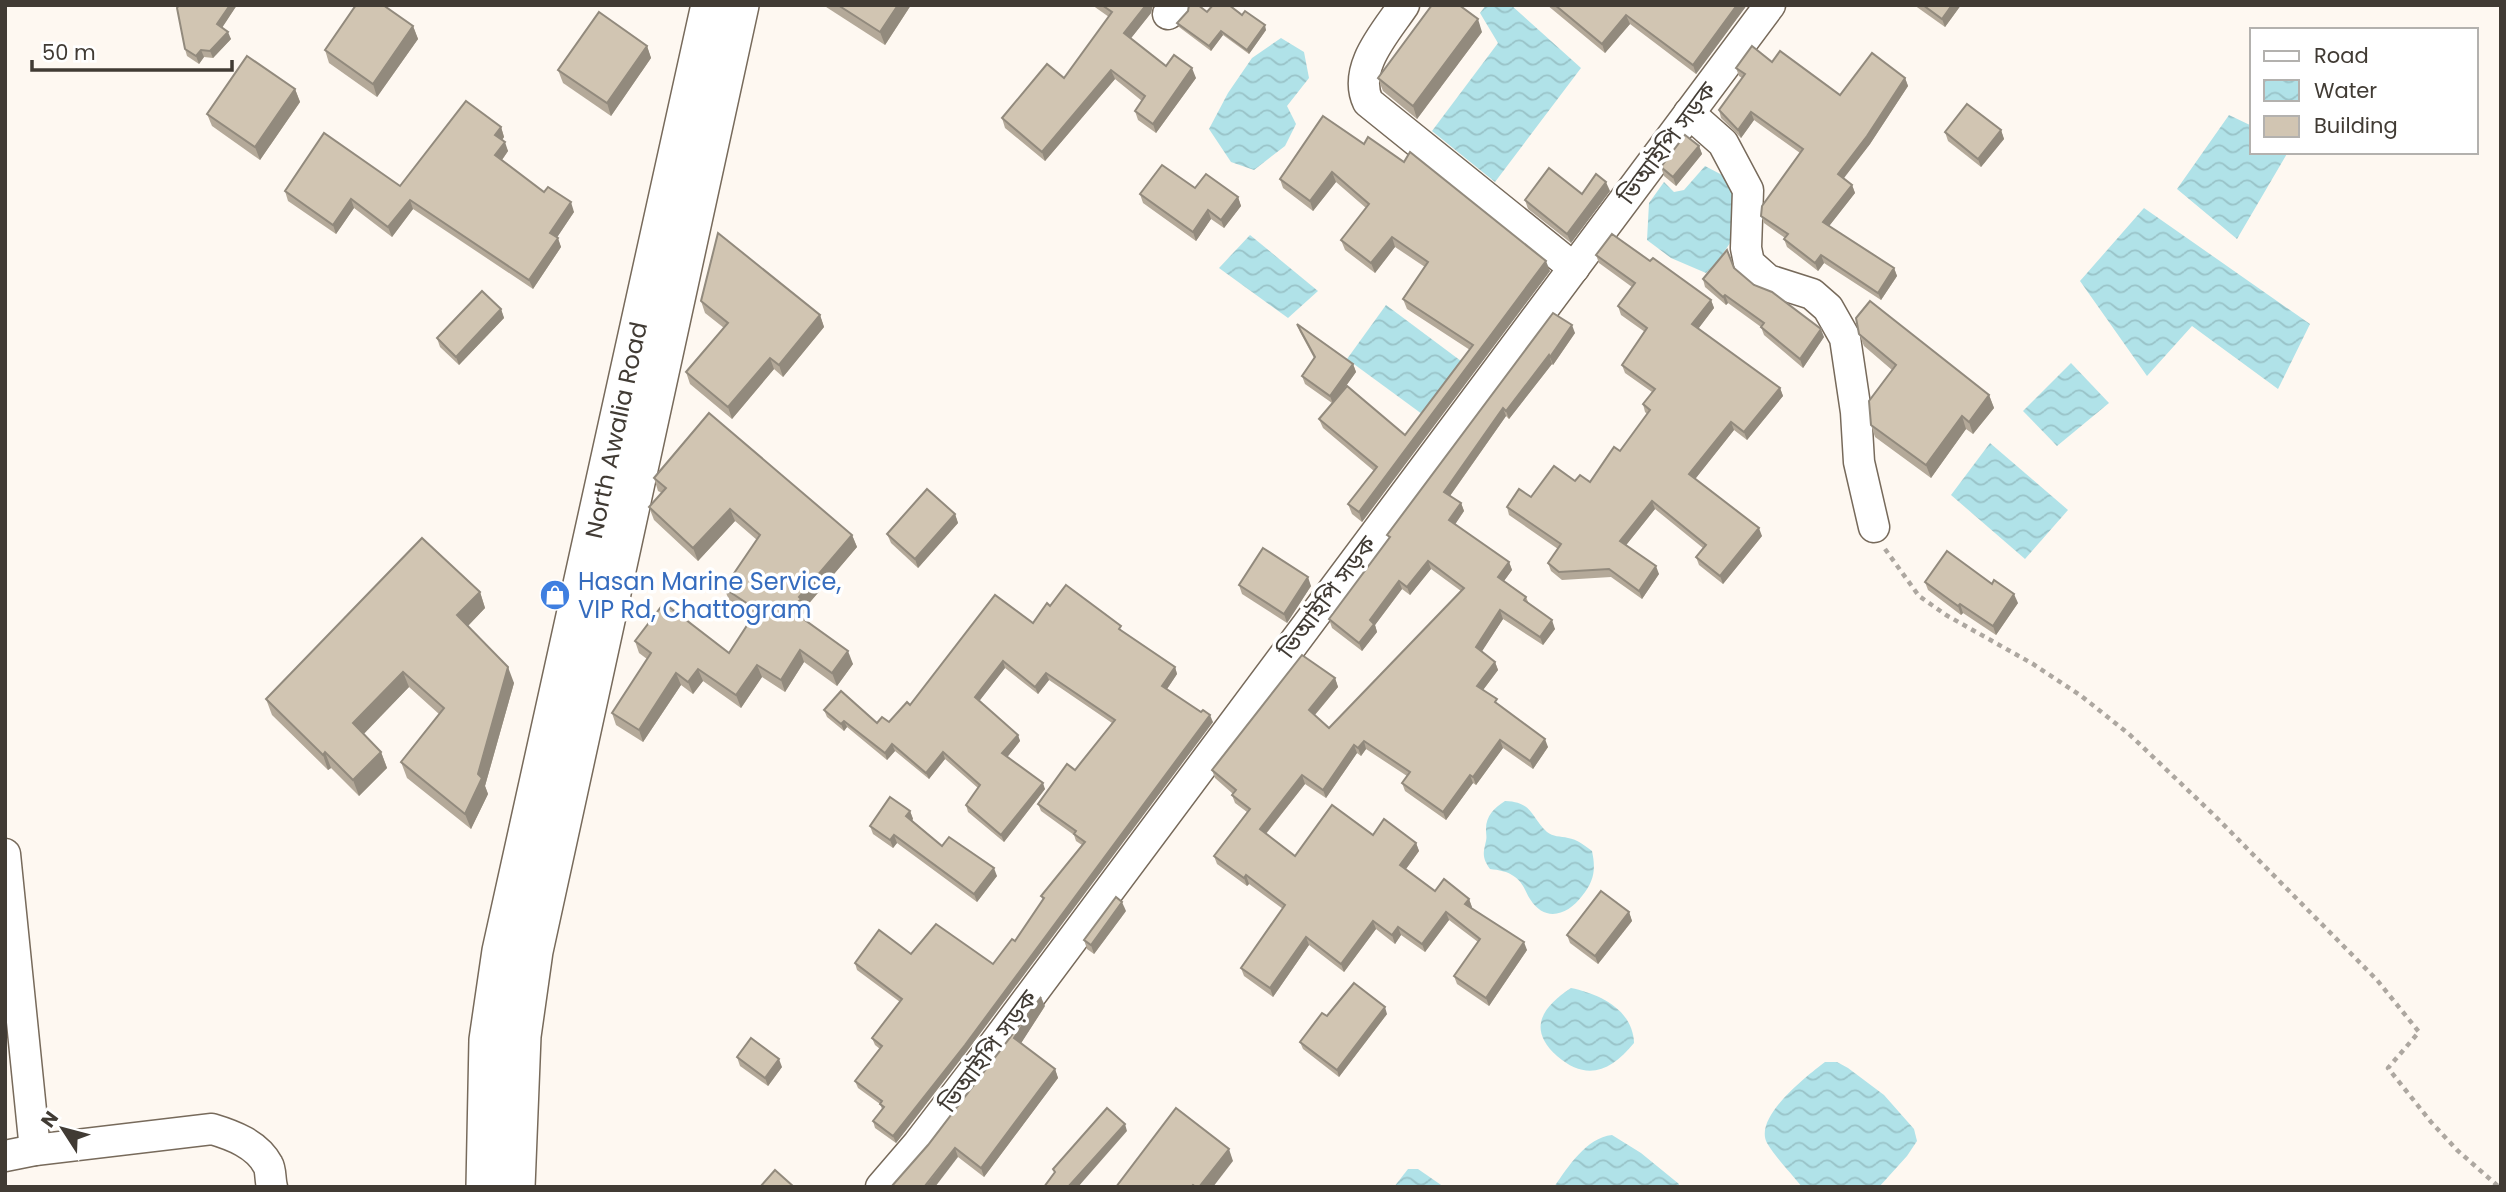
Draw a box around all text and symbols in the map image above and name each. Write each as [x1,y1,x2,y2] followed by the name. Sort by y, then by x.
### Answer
[32,28,231,72] scale bar
[2250,28,2478,154] legend
[42,38,96,67] text: 50 m
[2314,41,2369,70] text: Road
[1610,75,1724,212] street label: ভিআইপি সড়ক
[2314,76,2377,105] text: Water
[2314,111,2398,140] text: Building
[577,319,655,541] street label: North Awalia Road
[1270,529,1384,666] street label: ভিআইপি সড়ক
[578,565,841,626] place label: Hasan Marine Service, VIP Rd, Chattogram
[538,578,572,612] shop icon: Hasan Marine Service, VIP Rd, Chattogram
[931,983,1045,1120] street label: ভিআইপি সড়ক
[28,1094,98,1164] north arrow
[35,1106,65,1133] text: N

